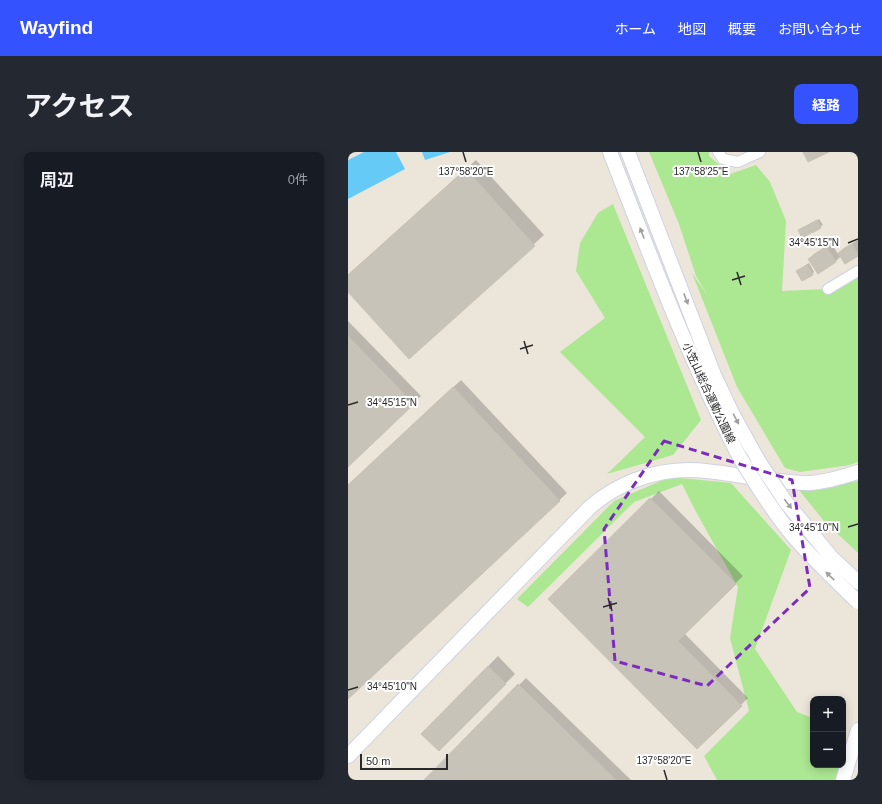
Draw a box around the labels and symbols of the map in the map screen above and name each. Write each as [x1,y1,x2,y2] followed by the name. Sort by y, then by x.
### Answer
[438,166,494,177] text: 137°58'20"E
[673,166,729,177] text: 137°58'25"E
[638,227,644,239] one-way arrow
[789,237,839,248] text: 34°45'15"N
[683,294,689,306] one-way arrow
[680,341,738,445] street label: 小笠山総合運動公園線
[367,397,417,408] text: 34°45'15"N
[732,413,739,425] one-way arrow
[783,499,792,510] one-way arrow
[789,522,839,533] text: 34°45'10"N
[825,571,835,580] one-way arrow
[367,681,417,692] text: 34°45'10"N
[360,752,448,771] scale bar
[636,755,692,766] text: 137°58'20"E

